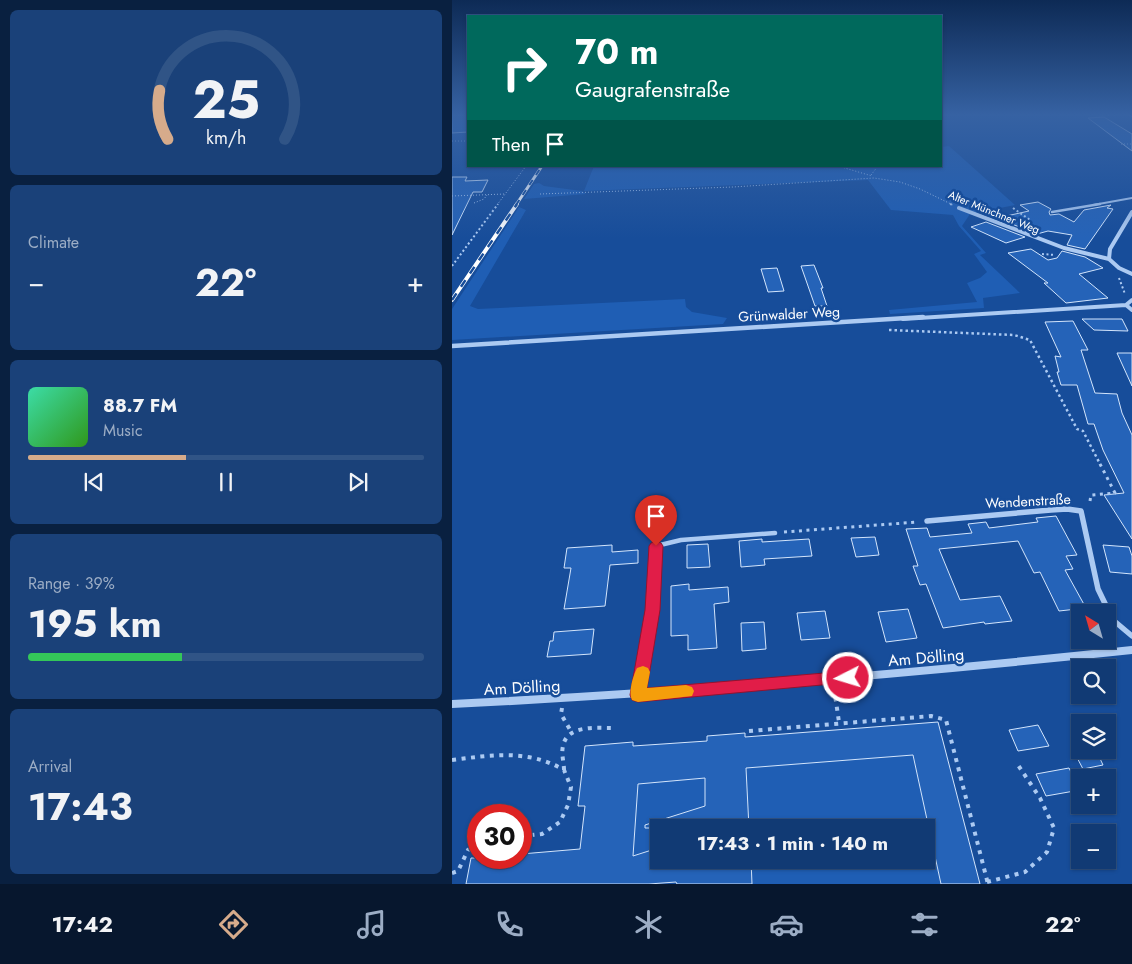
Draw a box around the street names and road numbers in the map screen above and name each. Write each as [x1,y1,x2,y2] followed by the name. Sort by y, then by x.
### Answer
[946,186,1042,238] street label: Alter Münchner Weg
[738,301,840,327] street label: Grünwalder Weg
[985,489,1071,513] street label: Wendenstraße
[887,643,965,672] street label: Am Dölling
[483,674,561,701] street label: Am Dölling

